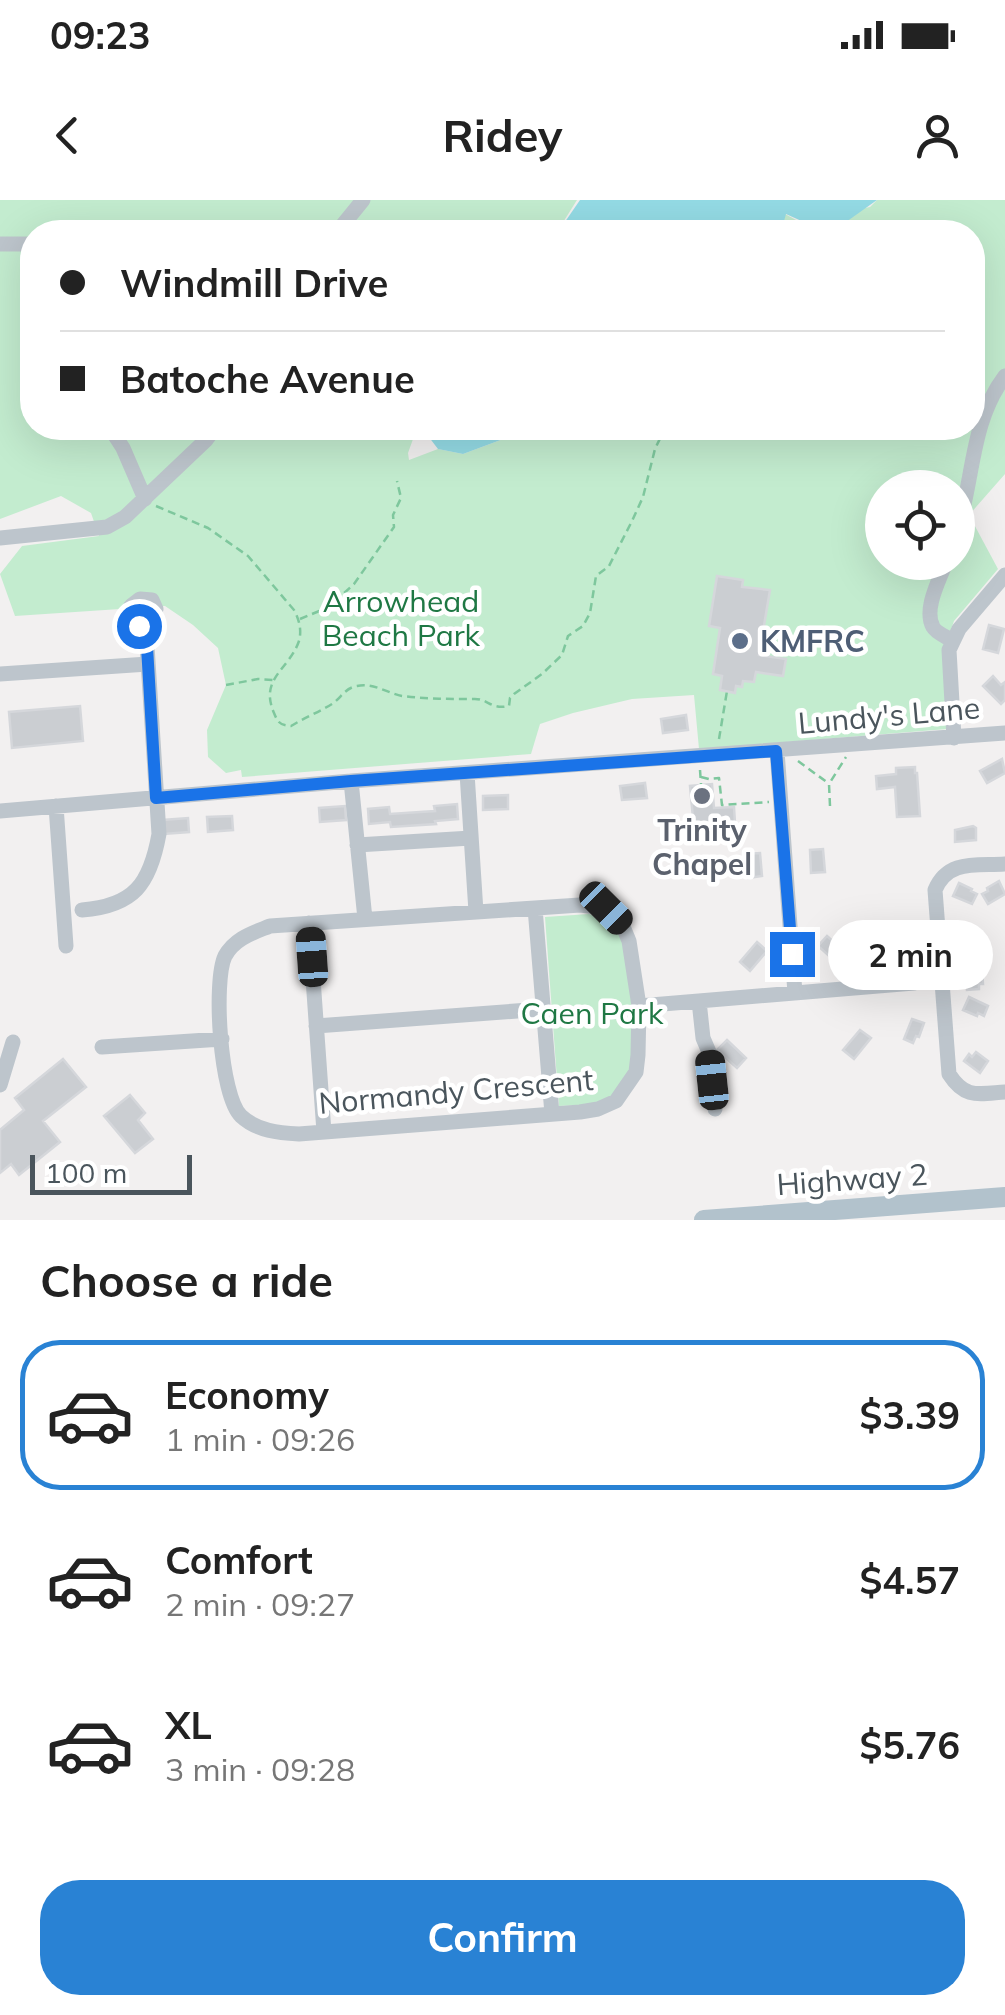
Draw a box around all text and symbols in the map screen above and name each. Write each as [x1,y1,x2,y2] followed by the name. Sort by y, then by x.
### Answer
[50,11,151,59] text: 09:23
[443,107,562,163] text: Ridey
[40,108,95,163] icon: back
[910,108,965,163] icon: person
[120,259,388,307] text: Windmill Drive
[120,355,415,403] text: Batoche Avenue
[865,470,975,580] map controls
[865,470,975,580] button: locate
[322,582,481,654] park label: Arrowhead Beach Park
[117,604,162,649] route start
[760,622,865,660] place label: KMFRC
[729,630,751,652] marker: KMFRC
[796,688,982,742] street label: Lundy's Lane
[691,785,713,807] marker: Trinity Chapel
[652,811,752,883] place label: Trinity Chapel
[574,876,638,940] car
[827,919,992,989] callout: 2 min
[295,926,329,988] car
[770,932,815,977] route end
[868,935,953,975] text: 2 min
[521,994,664,1032] park label: Caen Park
[694,1049,730,1111] car
[317,1060,595,1122] street label: Normandy Crescent
[30,1150,192,1194] scale bar
[45,1155,127,1190] text: 100 m
[775,1155,929,1203] street label: Highway 2
[40,1252,333,1308] text: Choose a ride
[45,1370,135,1460] icon: car
[165,1371,329,1419] text: Economy
[859,1391,960,1439] text: $3.39
[165,1419,355,1459] text: 1 min · 09:26
[45,1535,135,1625] icon: car
[165,1536,313,1584] text: Comfort
[859,1556,960,1604] text: $4.57
[165,1584,355,1624] text: 2 min · 09:27
[45,1700,135,1790] icon: car
[165,1701,212,1749] text: XL
[859,1721,960,1769] text: $5.76
[165,1749,355,1789] text: 3 min · 09:28
[40,1880,965,1995] button: Confirm

